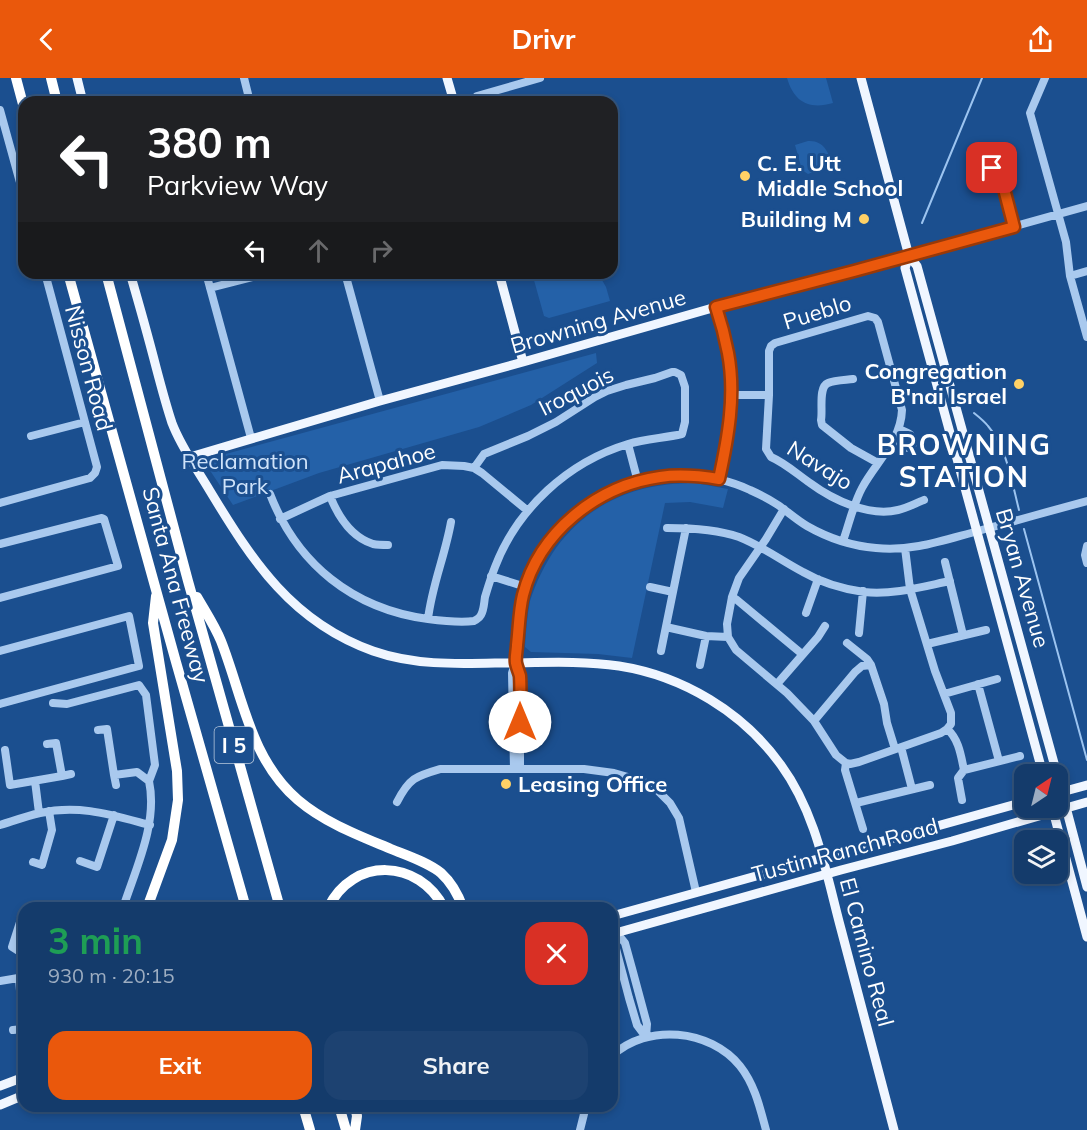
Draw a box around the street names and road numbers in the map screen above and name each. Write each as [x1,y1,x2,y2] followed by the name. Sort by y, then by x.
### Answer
[507,283,689,359] street label: Browning Avenue
[780,288,854,336] street label: Pueblo
[59,302,119,434] street label: Nisson Road
[534,360,618,422] street label: Iroquois
[782,434,858,496] street label: Navajo
[334,436,438,490] street label: Arapahoe
[136,484,216,686] street label: Santa Ana Freeway
[990,505,1056,651] street label: Bryan Avenue
[214,727,254,763] road number: I 5
[749,812,941,888] street label: Tustin Ranch Road
[834,875,900,1029] street label: El Camino Real

